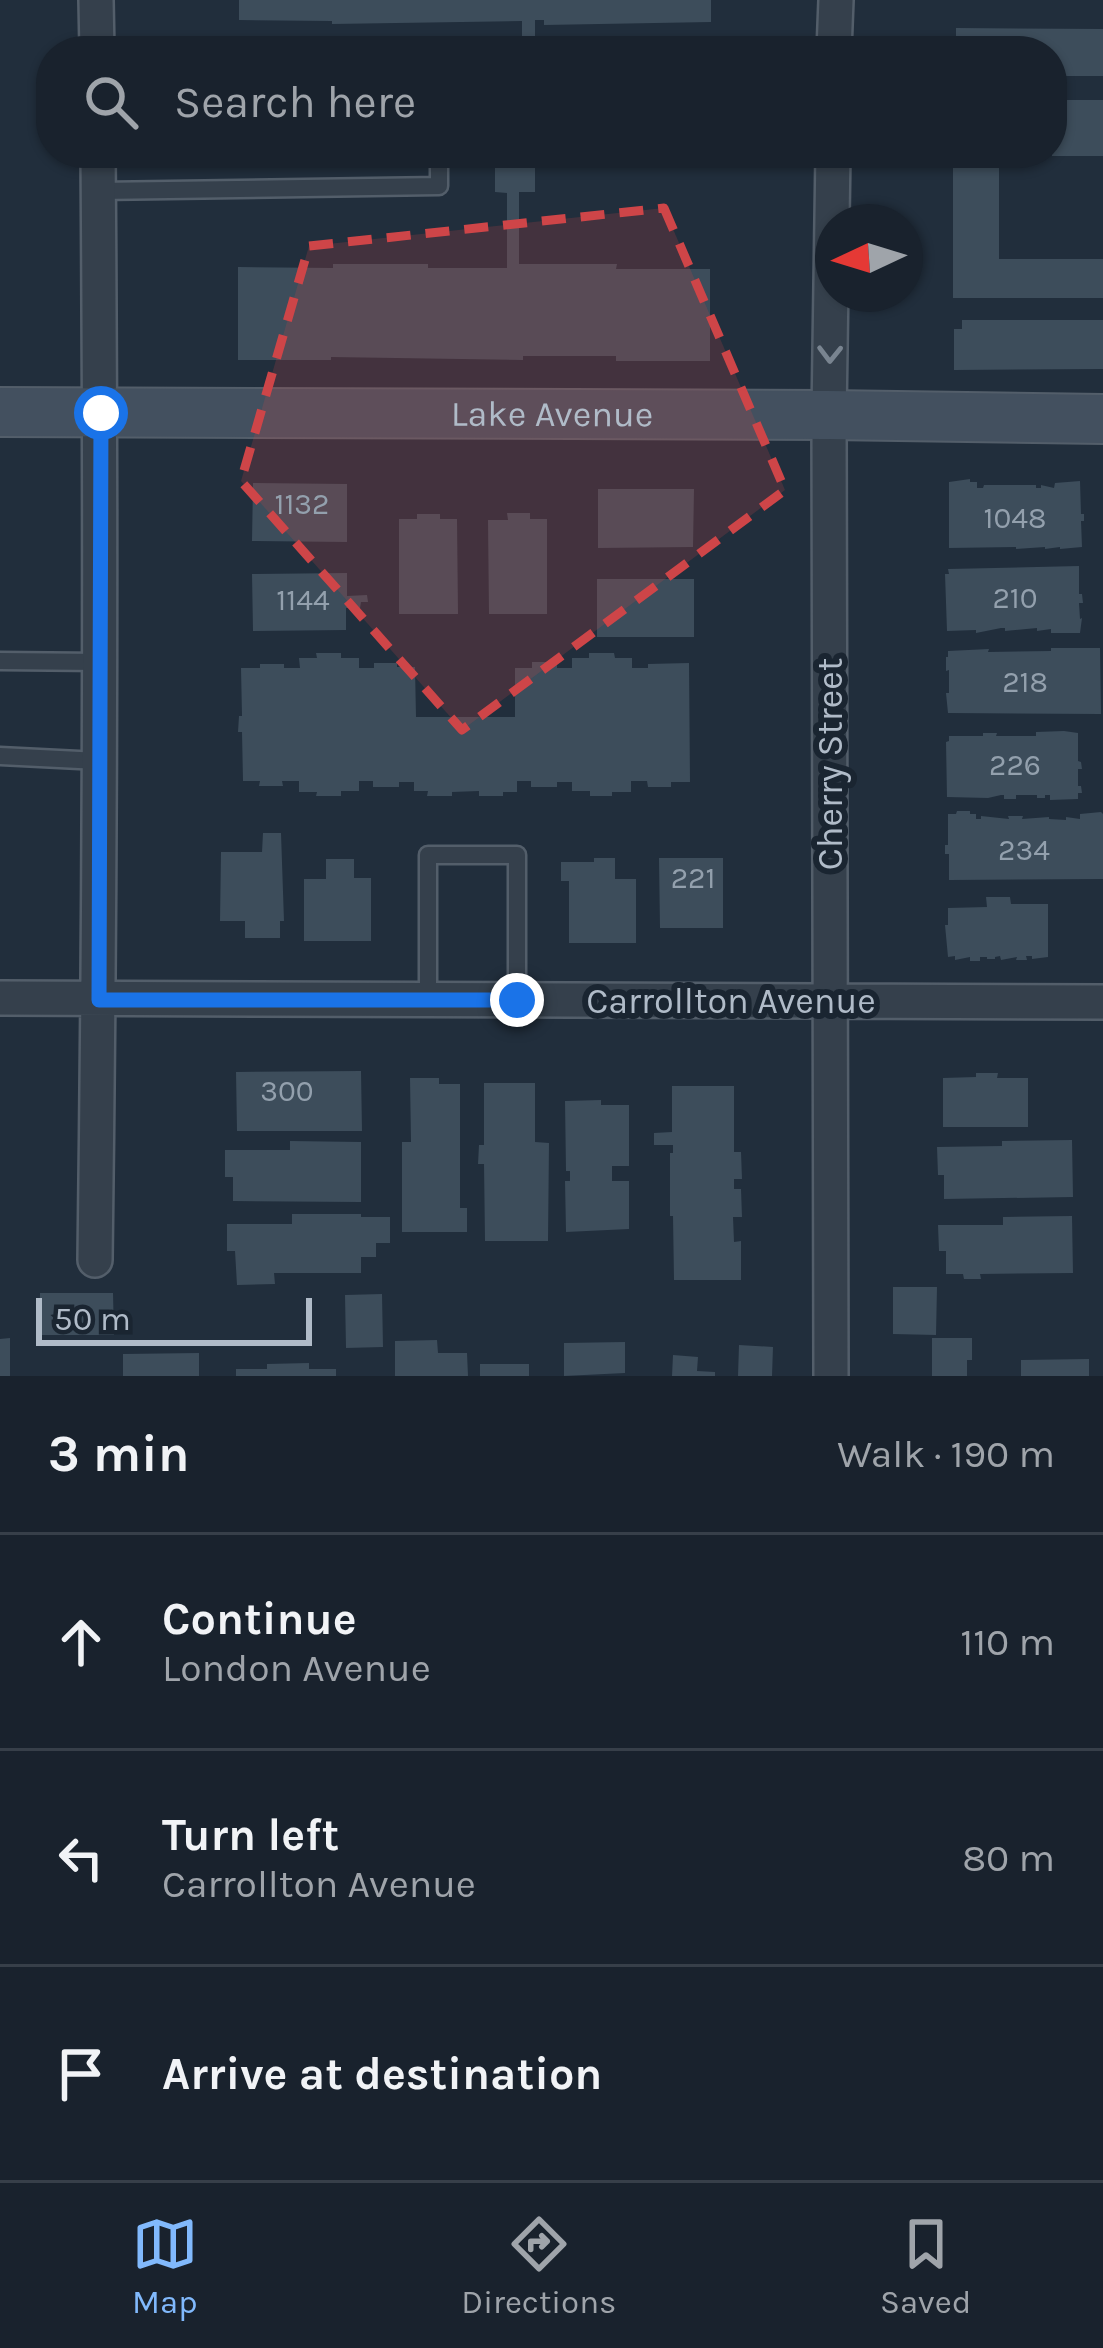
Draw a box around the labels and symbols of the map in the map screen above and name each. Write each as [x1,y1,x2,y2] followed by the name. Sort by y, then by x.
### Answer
[815,204,923,312] north arrow
[817,345,843,364] one-way arrow
[74,386,128,440] route start
[451,393,653,435] street label: Lake Avenue
[275,486,329,522] house number: 1132
[984,500,1046,536] house number: 1048
[992,580,1038,616] house number: 210
[276,582,330,618] house number: 1144
[809,658,851,870] street label: Cherry Street
[1002,664,1048,700] house number: 218
[989,747,1041,783] house number: 226
[998,832,1050,868] house number: 234
[671,860,715,896] house number: 221
[490,973,544,1027] route end
[586,980,876,1022] street label: Carrollton Avenue
[260,1073,314,1109] house number: 300
[36,1292,312,1345] scale bar

